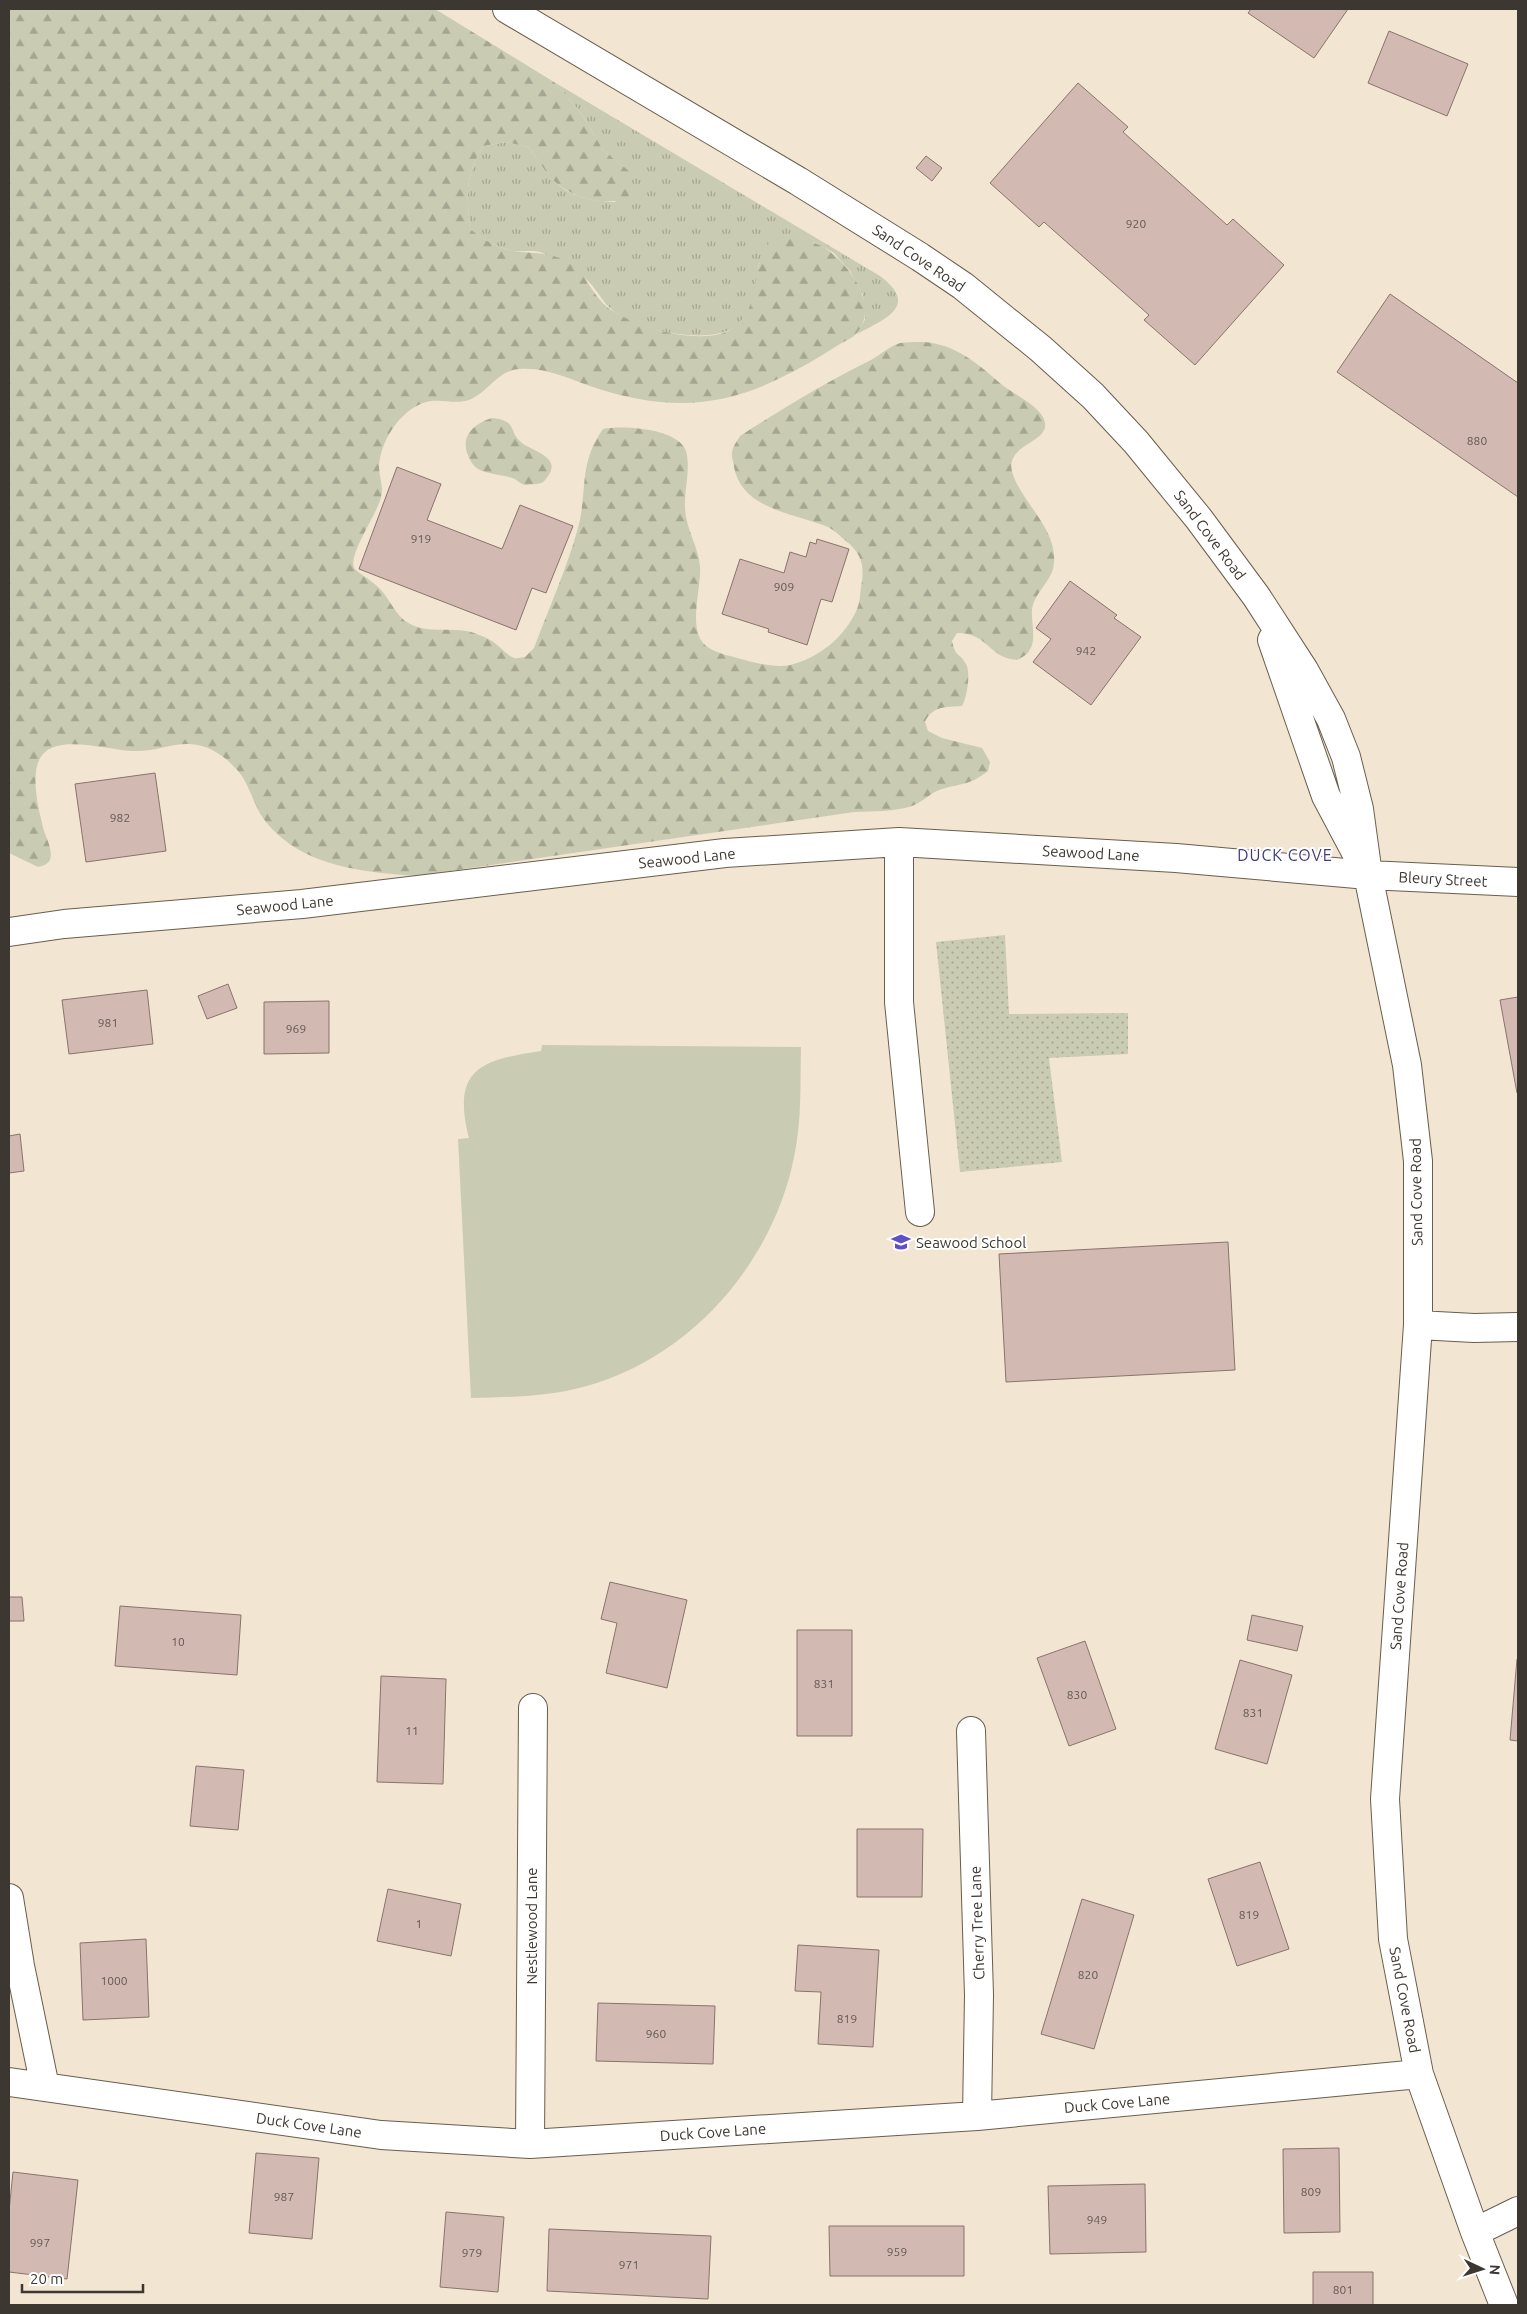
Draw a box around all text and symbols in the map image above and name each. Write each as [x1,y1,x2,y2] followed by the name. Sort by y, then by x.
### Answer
[1126,217,1146,230] house number: 920
[870,221,968,295] street label: Sand Cove Road
[1467,434,1487,447] house number: 880
[1171,487,1249,583] street label: Sand Cove Road
[411,532,431,545] house number: 919
[774,580,794,593] house number: 909
[1076,644,1096,657] house number: 942
[110,811,130,824] house number: 982
[1042,842,1140,864] street label: Seawood Lane
[638,844,736,872] street label: Seawood Lane
[1237,846,1333,864] district label: DUCK COVE
[1398,868,1488,890] street label: Bleury Street
[236,891,334,919] street label: Seawood Lane
[98,1016,118,1029] house number: 981
[286,1022,306,1035] house number: 969
[1407,1138,1425,1246] street label: Sand Cove Road
[890,1231,912,1253] school or university icon: Seawood School
[916,1234,1026,1251] place label: Seawood School
[1387,1542,1411,1650] street label: Sand Cove Road
[171,1635,185,1648] house number: 10
[814,1677,834,1690] house number: 831
[1067,1688,1087,1701] house number: 830
[1243,1706,1263,1719] house number: 831
[405,1724,419,1737] house number: 11
[967,1866,987,1980] street label: Cherry Tree Lane
[523,1867,540,1985] street label: Nestlewood Lane
[1239,1908,1259,1921] house number: 819
[416,1917,422,1930] house number: 1
[1386,1945,1424,2055] street label: Sand Cove Road
[1078,1968,1098,1981] house number: 820
[100,1974,128,1987] house number: 1000
[837,2012,857,2025] house number: 819
[646,2027,666,2040] house number: 960
[1063,2090,1171,2116] street label: Duck Cove Lane
[255,2109,363,2141] street label: Duck Cove Lane
[659,2120,767,2144] street label: Duck Cove Lane
[1301,2185,1321,2198] house number: 809
[274,2190,294,2203] house number: 987
[1087,2213,1107,2226] house number: 949
[30,2236,50,2249] house number: 997
[1457,2244,1507,2294] north arrow
[887,2245,907,2258] house number: 959
[462,2246,482,2259] house number: 979
[619,2258,639,2271] house number: 971
[22,2262,144,2294] scale bar
[1487,2264,1503,2276] text: N
[30,2270,63,2287] text: 20 m
[1333,2283,1353,2296] house number: 801

